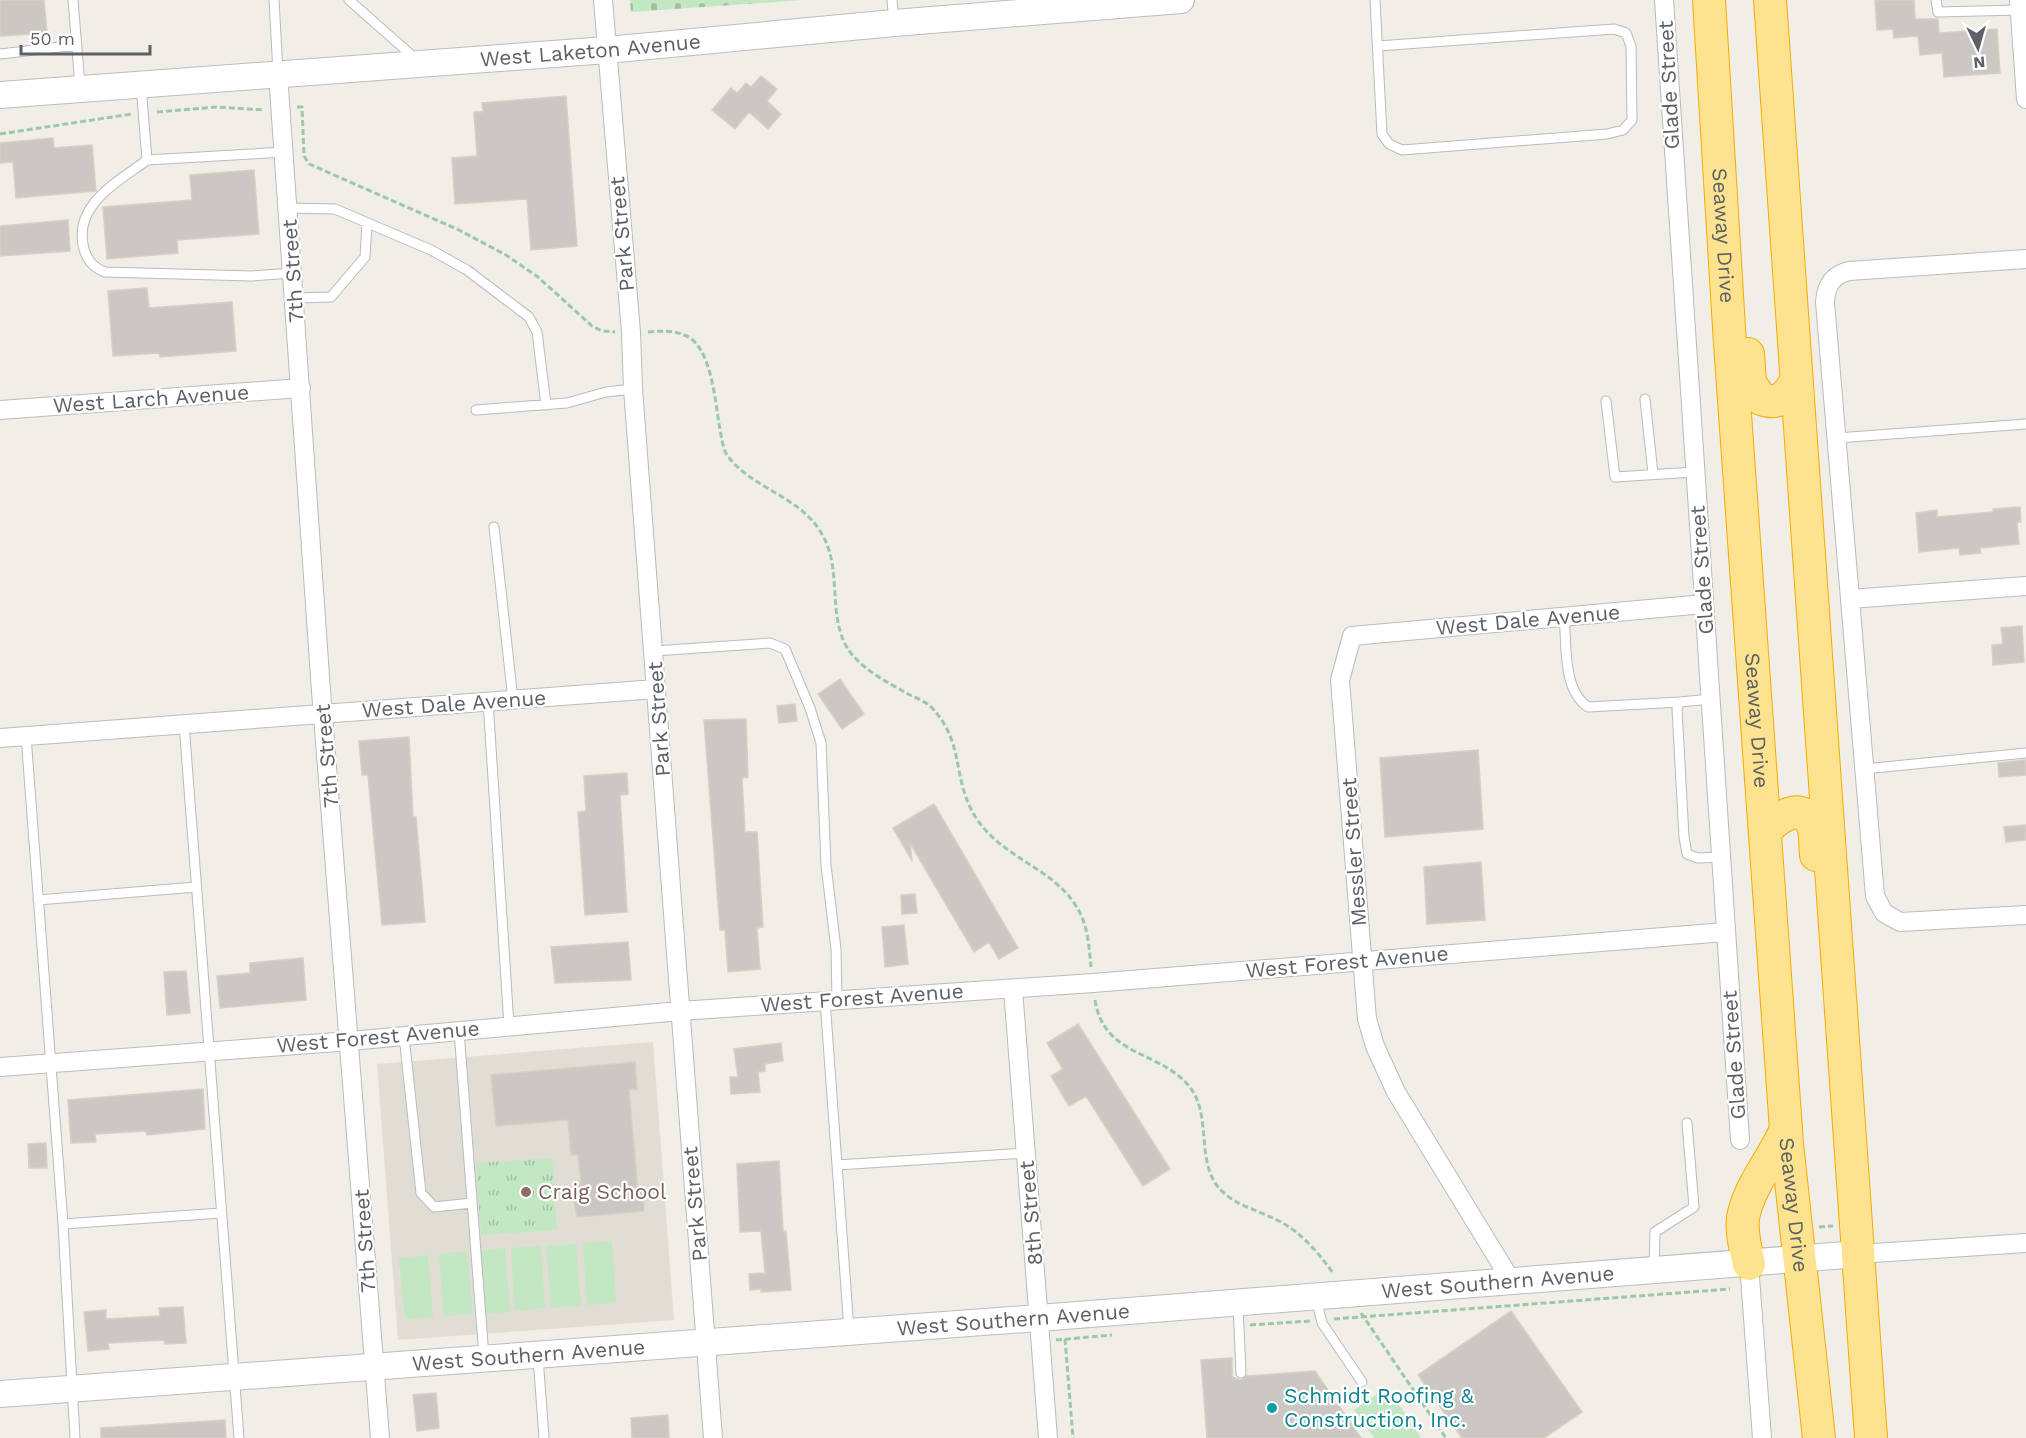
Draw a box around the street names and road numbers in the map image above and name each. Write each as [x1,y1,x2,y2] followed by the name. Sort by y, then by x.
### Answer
[1653,20,1684,150] street label: Glade Street
[479,28,702,71] street label: West Laketon Avenue
[1707,167,1740,304] street label: Seaway Drive
[604,175,639,292] street label: Park Street
[276,218,309,324] street label: 7th Street
[52,379,250,418] street label: West Larch Avenue
[1685,505,1718,635] street label: Glade Street
[1435,599,1621,640] street label: West Dale Avenue
[1740,652,1775,789] street label: Seaway Drive
[642,661,675,777] street label: Park Street
[361,685,547,722] street label: West Dale Avenue
[310,703,343,809] street label: 7th Street
[1336,777,1371,927] street label: Messler Street
[1244,940,1450,983] street label: West Forest Avenue
[759,978,964,1017] street label: West Forest Avenue
[1717,990,1750,1120] street label: Glade Street
[275,1015,481,1058] street label: West Forest Avenue
[1774,1136,1814,1274] street label: Seaway Drive
[677,1145,712,1262] street label: Park Street
[1013,1159,1048,1266] street label: 8th Street
[348,1188,381,1294] street label: 7th Street
[1380,1260,1615,1303] street label: West Southern Avenue
[896,1298,1131,1340] street label: West Southern Avenue
[411,1334,646,1376] street label: West Southern Avenue

